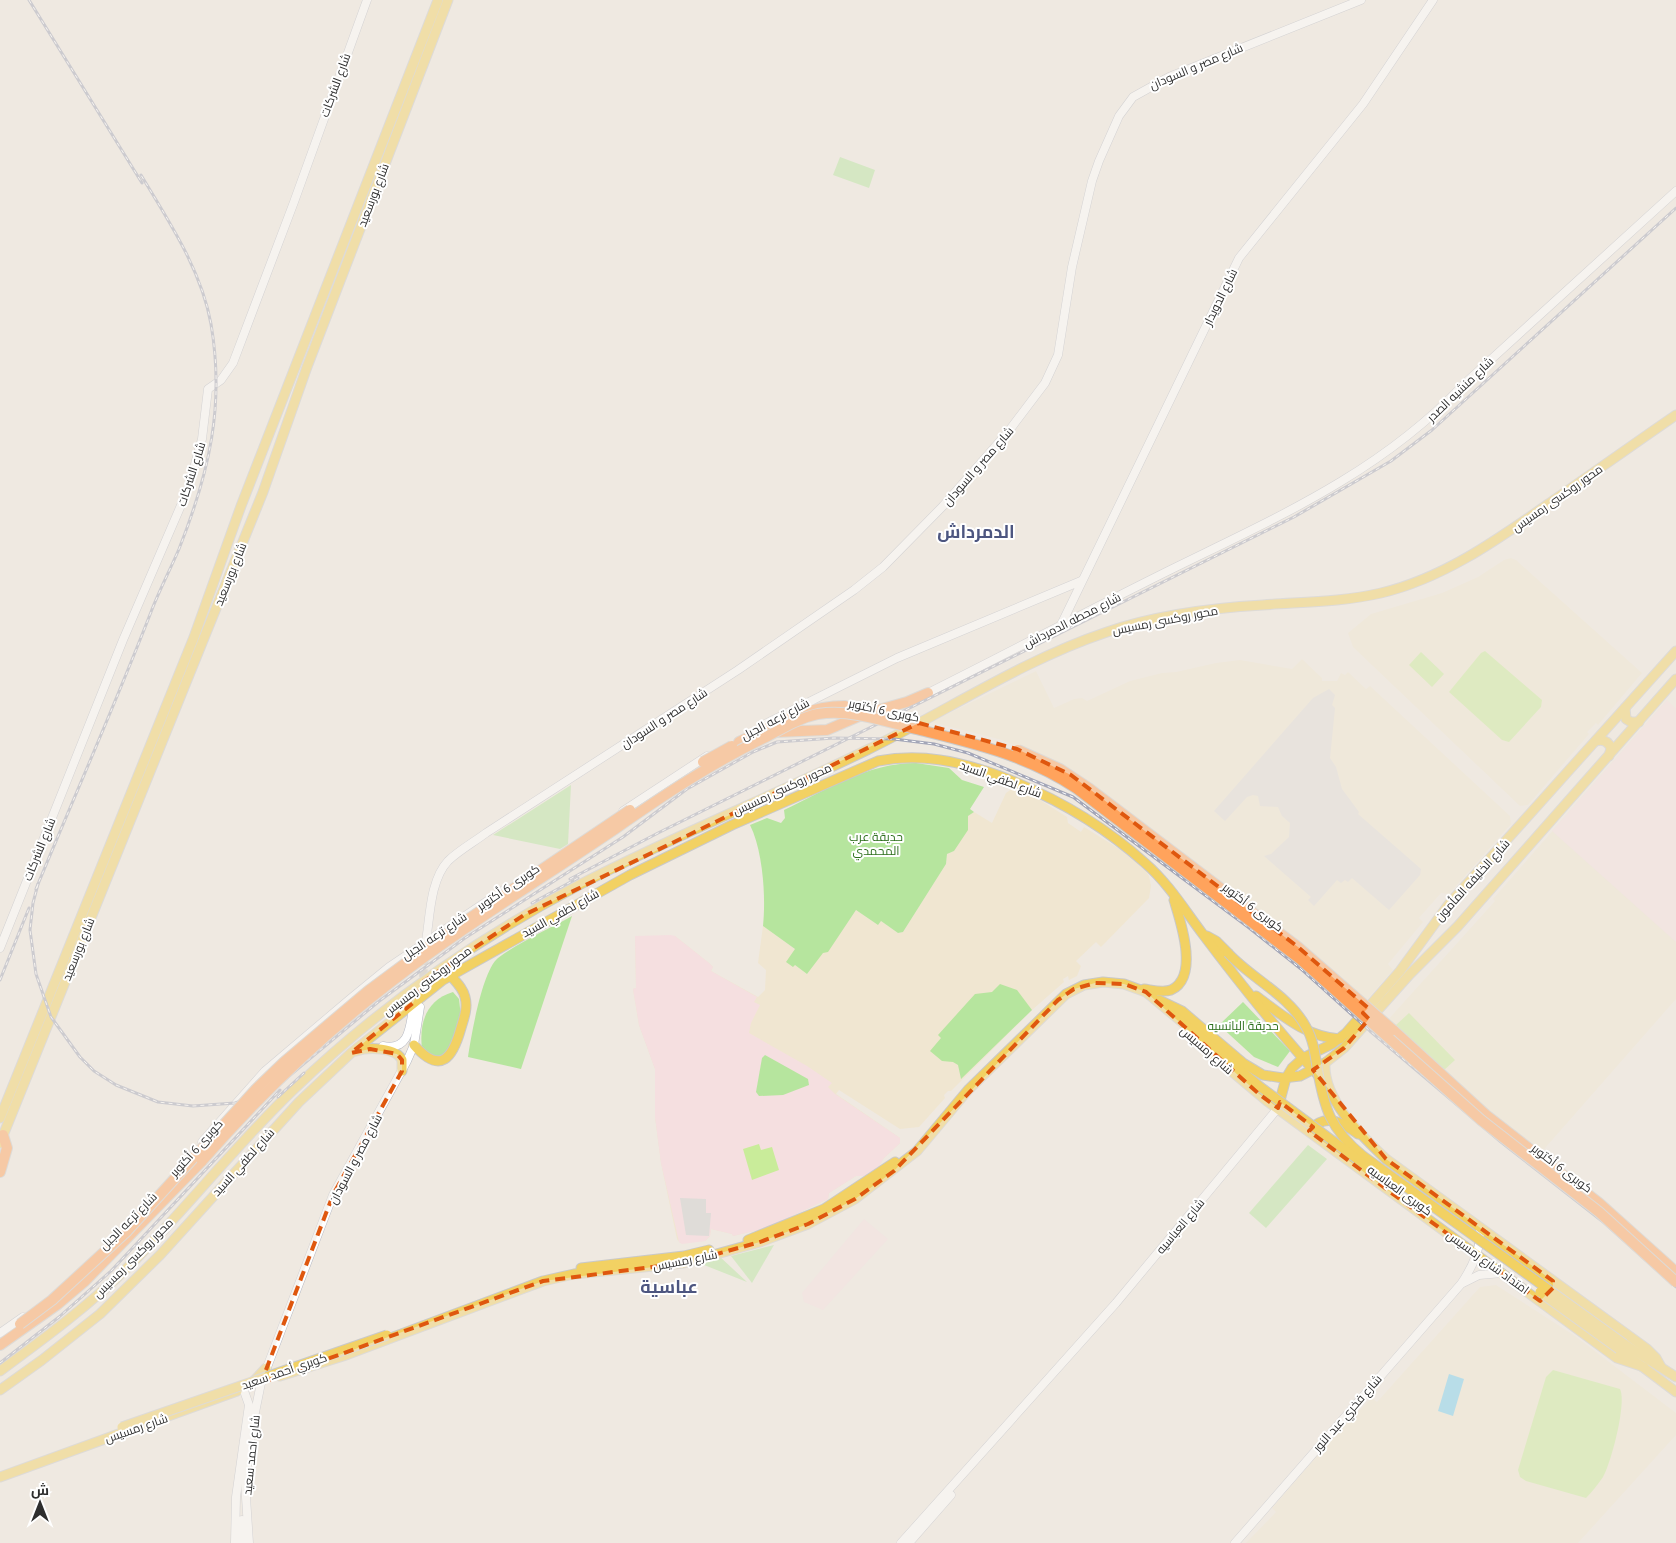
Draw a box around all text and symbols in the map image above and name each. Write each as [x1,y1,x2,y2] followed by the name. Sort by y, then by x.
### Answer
[1147,40,1245,93] street label: شارع مصر و السودان
[317,51,354,119] street label: شارع الشركات
[355,161,393,229] street label: شارع بورسعيد
[1200,266,1241,329] street label: شارع الدويدار
[1423,354,1497,426] street label: شارع منشيه الصدر
[940,424,1017,509] street label: شارع مصر و السودان
[175,440,209,508] street label: شارع الشركات
[1509,462,1605,535] street label: محور روكسى رمسيس
[937,521,1015,543] district label: الدمرداش
[211,541,250,608] street label: شارع بورسعيد
[1021,590,1124,652] street label: شارع محطه الدمرداش
[1111,603,1219,638] street label: محور روكسى رمسيس
[619,685,711,752] street label: شارع مصر و السودان
[846,695,921,725] street label: كوبرى 6 أكتوبر
[739,696,812,744] street label: شارع ترعه الجبل
[957,758,1044,804] street label: شارع لطفي السيد
[731,760,834,818] street label: محور روكسى رمسيس
[20,816,59,883] street label: شارع الشركات
[849,830,903,861] park label: حديقة عرب المحمدي
[1431,836,1514,925] street label: شارع الخليفه المأمون
[473,861,542,914] street label: كوبرى 6 أكتوبر
[1219,879,1286,935] street label: كوبرى 6 أكتوبر
[519,886,603,943] street label: شارع لطفي السيد
[399,910,470,964] street label: شارع ترعه الجبل
[59,916,98,983] street label: شارع بورسعيد
[380,944,474,1019] street label: محور روكسى رمسيس
[1207,1019,1279,1033] park label: حديقة البانسيه
[1177,1024,1236,1078] street label: شارع رمسيس
[326,1112,386,1207] street label: شارع مصر و السودان
[166,1116,226,1181] street label: كوبرى 6 أكتوبر
[209,1126,280,1201] street label: شارع لطفي السيد
[1528,1140,1595,1196] street label: كوبرى 6 أكتوبر
[1365,1162,1435,1219] street label: كوبرى العباسيه
[97,1190,161,1254] street label: شارع ترعه الجبل
[1153,1196,1208,1257] street label: شارع العباسيه
[91,1216,176,1301] street label: محور روكسى رمسيس
[1443,1228,1532,1298] street label: امتداد شارع رمسيس
[652,1247,719,1275] street label: شارع رمسيس
[640,1276,698,1297] district label: عباسية
[239,1349,330,1395] street label: كوبري أحمد سعيد
[1309,1372,1387,1457] street label: شارع فخري عبد النور
[103,1411,170,1447] street label: شارع رمسيس
[240,1414,264,1496] street label: شارع احمد سعيد
[15,1478,65,1528] north arrow
[31,1482,49,1499] text: ش

